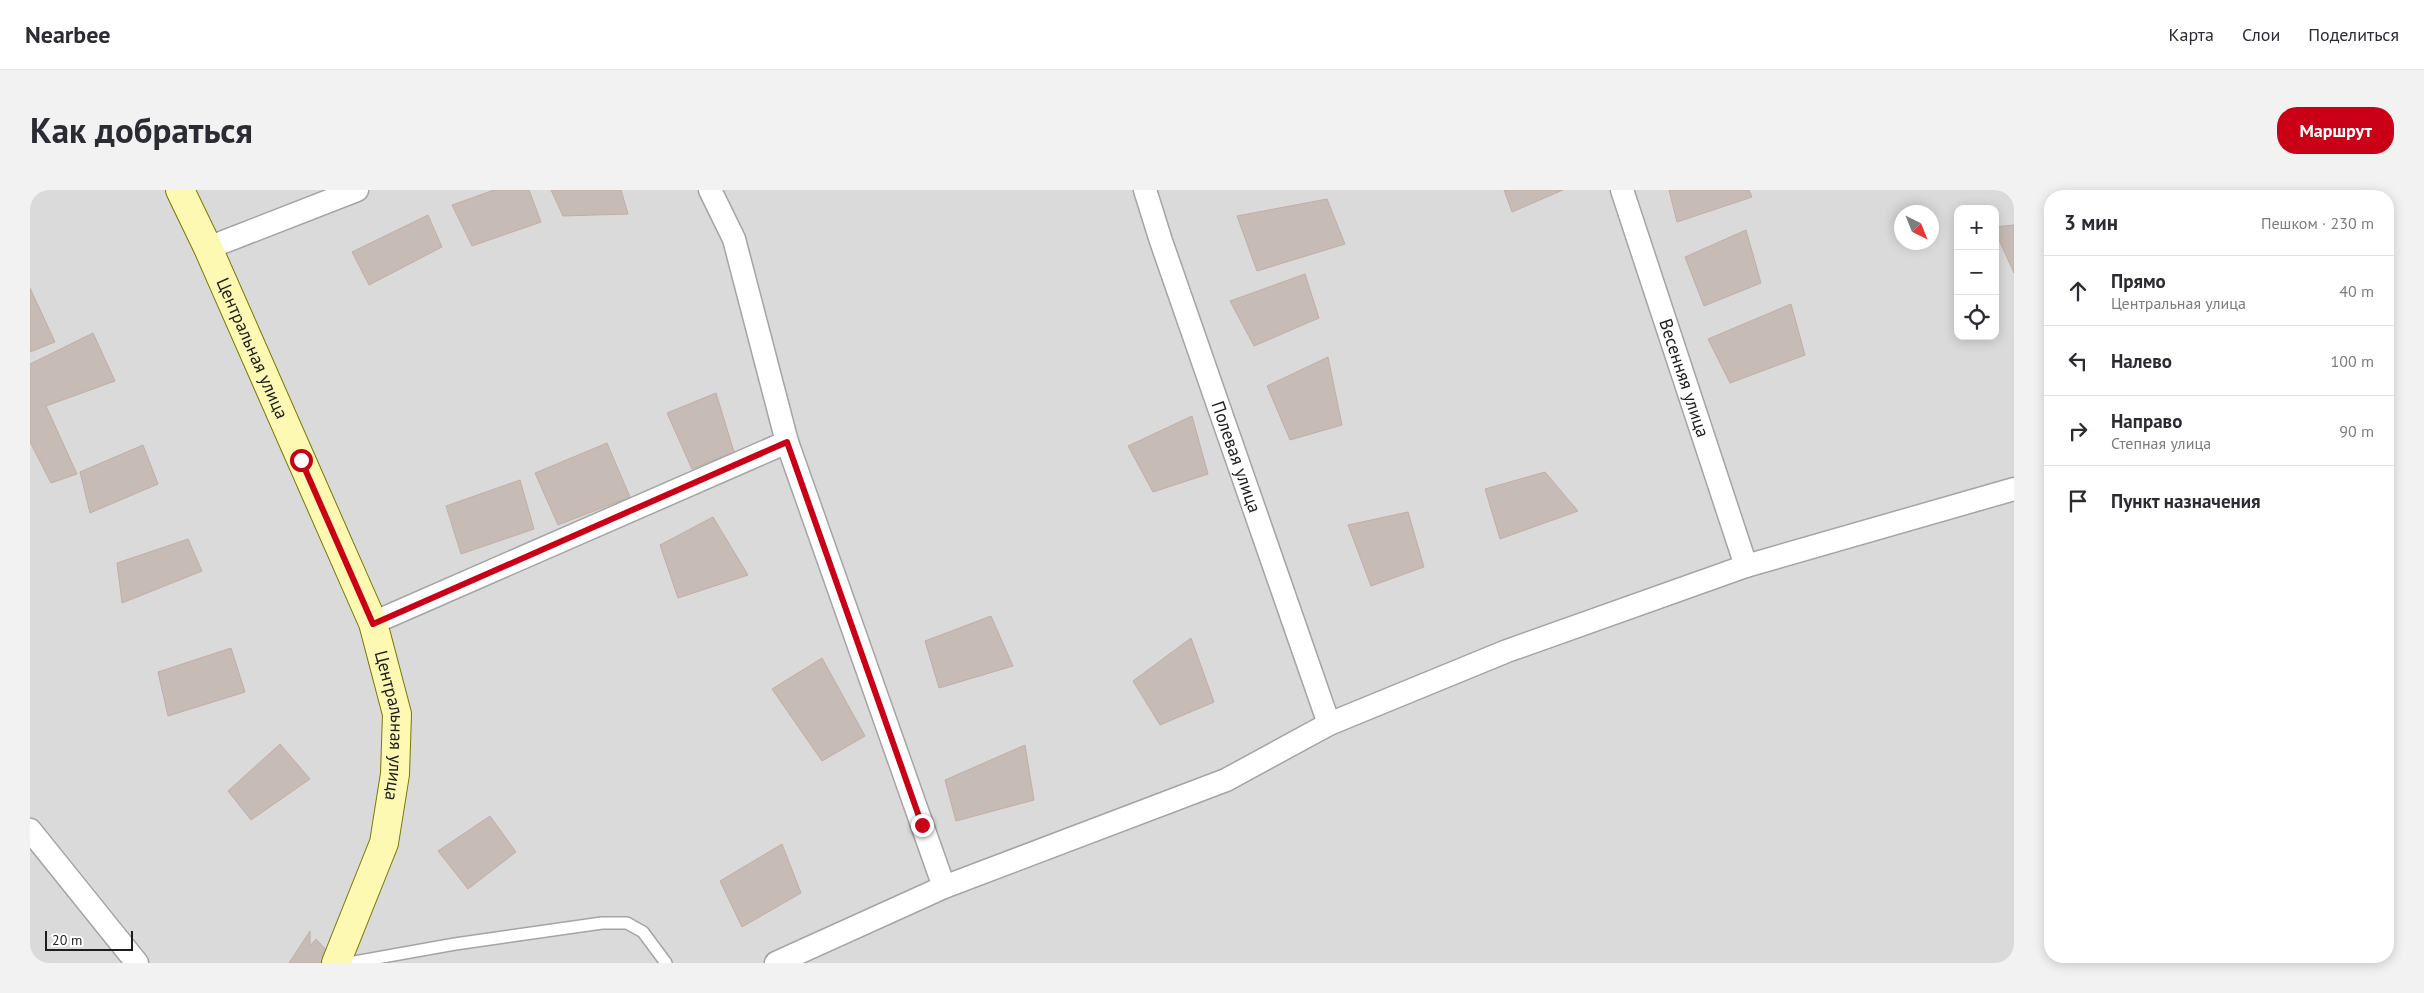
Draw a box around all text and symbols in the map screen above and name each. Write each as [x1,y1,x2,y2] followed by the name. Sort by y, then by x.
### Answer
[25,19,110,50] text: Nearbee
[2169,23,2214,46] text: Карта
[2242,23,2280,46] text: Слои
[2308,23,2399,46] text: Поделиться
[30,107,253,153] text: Как добраться
[2277,107,2394,154] button: Маршрут
[1894,205,1939,250] north arrow
[1954,205,1999,340] map controls
[1954,205,1999,250] button: +
[2064,209,2118,236] text: 3 мин
[2261,213,2374,233] text: Пешком · 230 m
[1954,250,1999,295] button: −
[2111,269,2166,293] text: Прямо
[211,274,294,422] street label: Центральная улица
[2064,277,2092,305] icon: ahead
[2339,281,2374,301] text: 40 m
[2111,293,2246,313] text: Центральная улица
[1954,295,1999,340] button: locate
[1654,316,1715,440] street label: Весенняя улица
[2064,347,2092,375] icon: left
[2111,349,2172,373] text: Налево
[2331,351,2374,371] text: 100 m
[1207,398,1267,516] street label: Полевая улица
[2111,409,2182,433] text: Направо
[2064,417,2092,445] icon: right
[2339,421,2374,441] text: 90 m
[2111,433,2211,453] text: Степная улица
[290,449,313,472] route start
[2064,487,2092,515] icon: arrive
[2111,489,2261,513] text: Пункт назначения
[370,648,409,802] street label: Центральная улица
[911,814,934,837] route end
[45,928,132,951] scale bar
[52,931,82,949] text: 20 m

